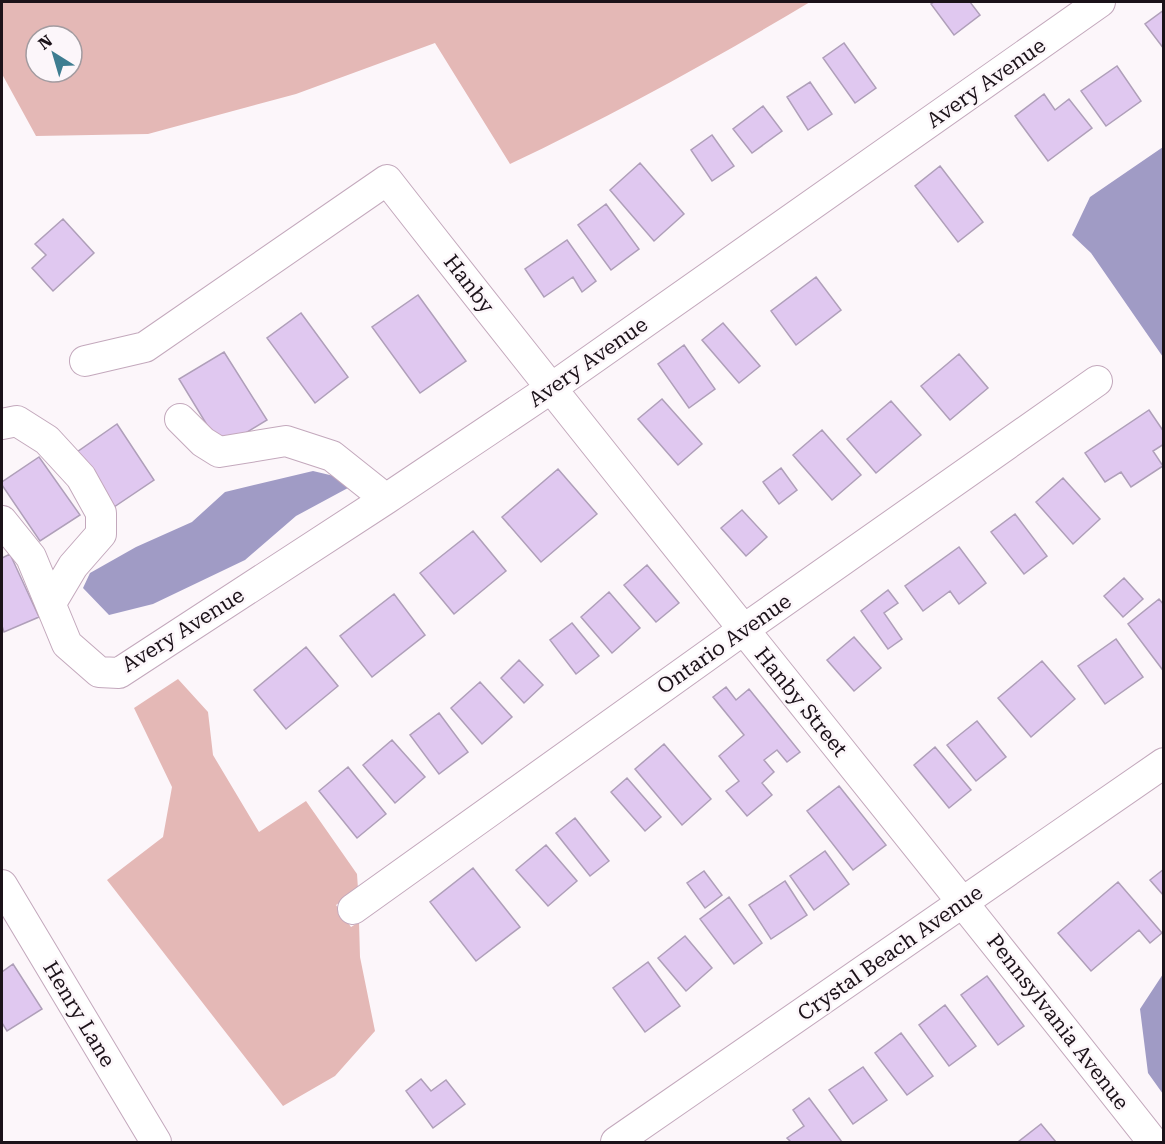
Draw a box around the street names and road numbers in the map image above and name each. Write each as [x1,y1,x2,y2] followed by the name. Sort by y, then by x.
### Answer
[922,33,1050,133] street label: Avery Avenue
[439,250,500,318] street label: Hanby
[524,312,652,412] street label: Avery Avenue
[118,583,248,677] street label: Avery Avenue
[652,589,796,699] street label: Ontario Avenue
[750,643,852,761] street label: Hanby Street
[793,880,987,1026] street label: Crystal Beach Avenue
[982,930,1134,1114] street label: Pennsylvania Avenue
[38,957,120,1071] street label: Henry Lane

